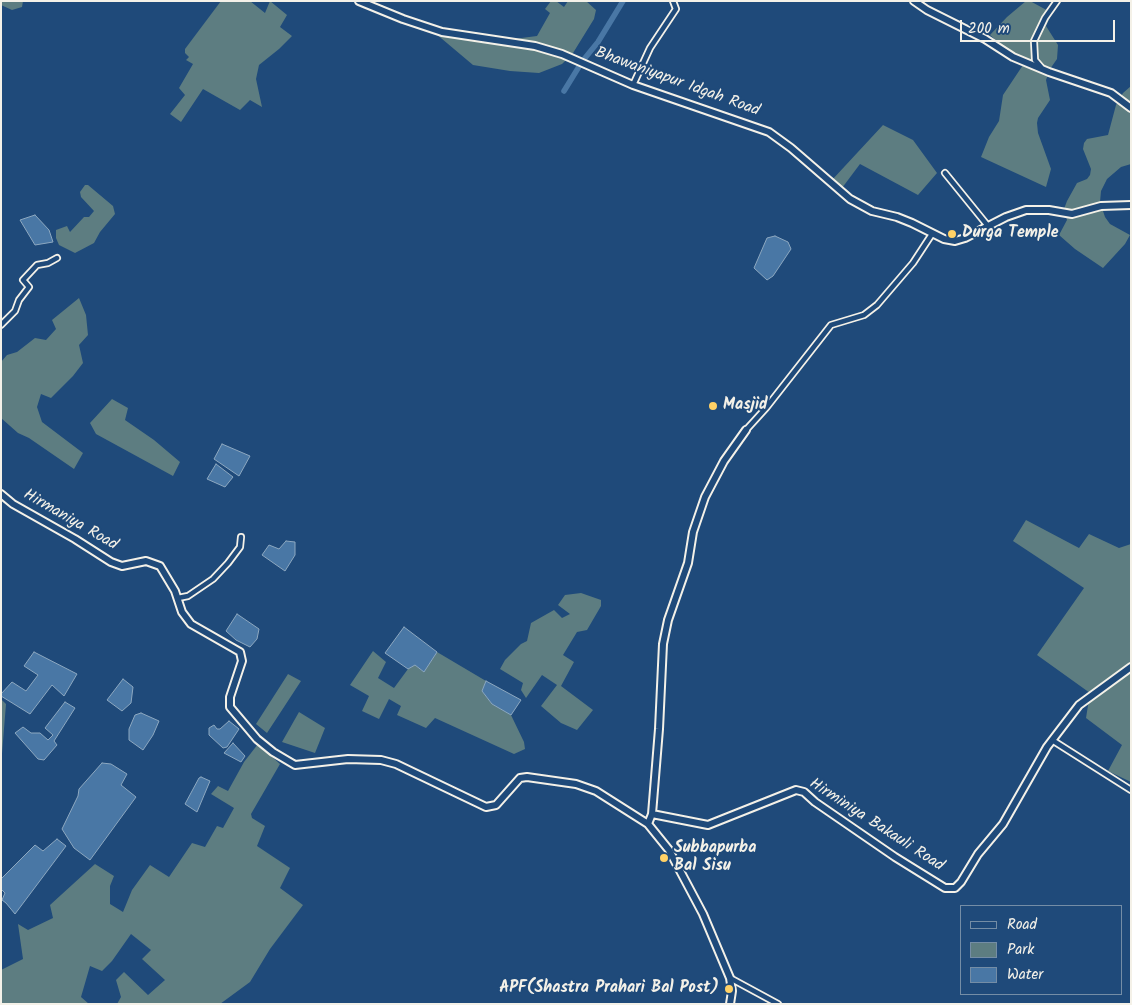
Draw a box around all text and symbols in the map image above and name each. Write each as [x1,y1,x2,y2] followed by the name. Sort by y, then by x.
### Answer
[962,10,1117,42] scale bar
[968,17,1010,41] text: 200 m
[592,44,762,122] street label: Bhawaniyapur Idgah Road
[962,224,1059,244] place label: Durga Temple
[946,228,958,240] marker: Durga Temple
[723,396,768,416] place label: Masjid
[707,400,719,412] marker: Masjid
[19,486,121,556] street label: Hirmaniya Road
[805,775,947,877] street label: Hirminiya Bakauli Road
[674,839,756,877] place label: Subbapurba Bal Sisu
[658,852,670,864] marker: Subbapurba Bal Sisu
[960,905,1122,995] legend
[1007,913,1037,937] text: Road
[1007,938,1034,962] text: Park
[1007,963,1043,987] text: Water
[499,979,719,999] place label: APF(Shastra Prahari Bal Post)
[723,983,735,995] marker: APF(Shastra Prahari Bal Post)

